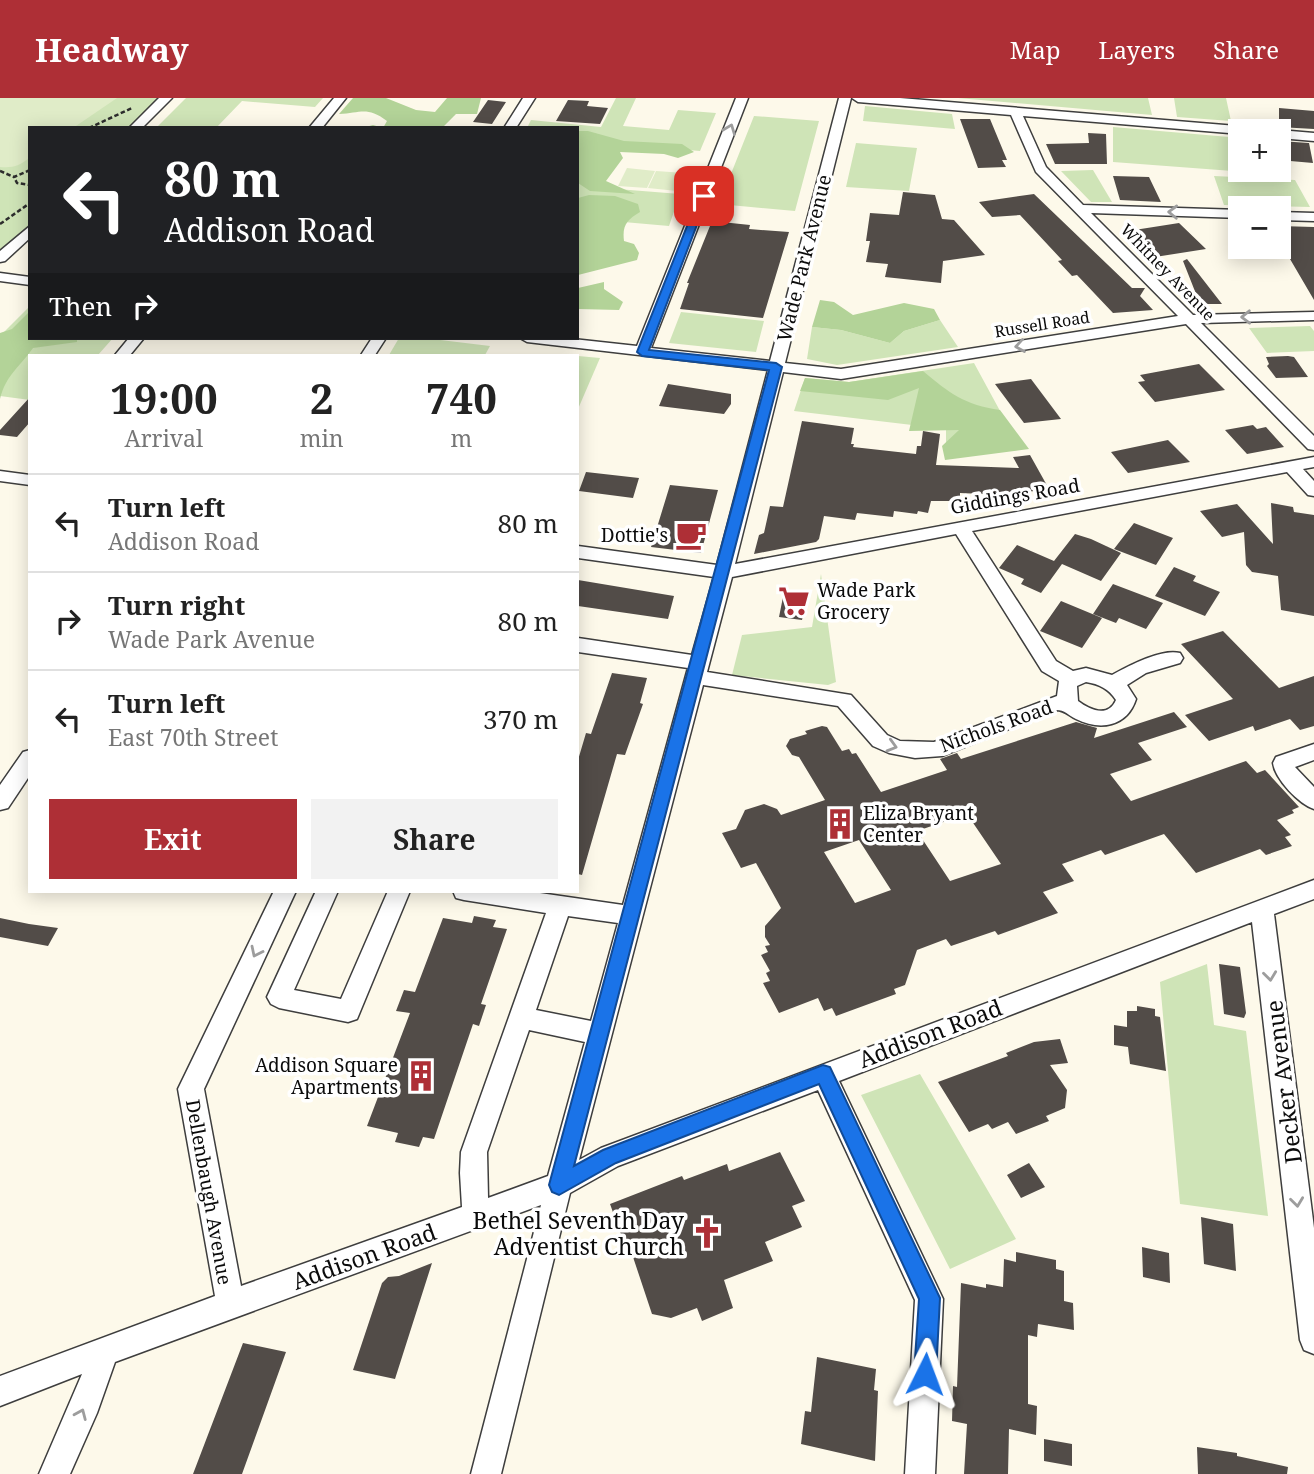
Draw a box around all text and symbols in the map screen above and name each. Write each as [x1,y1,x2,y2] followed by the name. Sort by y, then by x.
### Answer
[35,27,189,72] text: Headway
[1010,33,1061,66] text: Map
[1099,33,1175,66] text: Layers
[1213,33,1279,66] text: Share
[1228,119,1291,259] map controls
[1228,119,1291,182] button: +
[721,124,735,136] one-way arrow
[164,145,280,211] text: 80 m
[49,154,140,245] icon: left
[674,166,734,226] pin
[771,172,837,344] street label: Wade Park Avenue
[685,177,723,215] icon: arrive
[1228,196,1291,259] button: −
[1167,205,1178,220] one-way arrow
[164,208,374,251] text: Addison Road
[1116,219,1220,325] street label: Whitney Avenue
[126,287,164,325] icon: right
[49,288,112,324] text: Then
[993,306,1091,342] street label: Russell Road
[1240,310,1251,325] one-way arrow
[1015,338,1026,353] one-way arrow
[110,369,218,426] text: 19:00
[310,369,334,426] text: 2
[426,369,497,426] text: 740
[125,422,203,454] text: Arrival
[300,422,344,454] text: min
[450,422,472,454] text: m
[948,472,1082,520] street label: Giddings Road
[108,489,225,525] text: Turn left
[49,504,87,542] icon: left
[498,505,558,541] text: 80 m
[674,518,708,552] cafe icon: Dottie's
[601,522,668,548] place label: Dottie's
[108,525,259,557] text: Addison Road
[817,577,916,625] place label: Wade Park Grocery
[777,584,811,618] supermarket icon: Wade Park Grocery
[108,587,245,623] text: Turn right
[49,602,87,640] icon: right
[498,603,558,639] text: 80 m
[108,623,315,655] text: Wade Park Avenue
[108,685,225,721] text: Turn left
[936,693,1056,758] street label: Nichols Road
[49,700,87,738] icon: left
[483,701,558,737] text: 370 m
[108,721,278,753] text: East 70th Street
[885,737,897,752] one-way arrow
[49,799,297,879] button: Exit
[311,799,558,879] button: Share
[863,800,974,848] place label: Eliza Bryant Center
[823,807,857,841] building icon: Eliza Bryant Center
[250,945,264,957] one-way arrow
[1262,970,1277,982] one-way arrow
[854,991,1006,1075] street label: Addison Road
[1257,998,1309,1166] street label: Decker Avenue
[255,1052,398,1100] place label: Addison Square Apartments
[404,1059,438,1093] building icon: Addison Square Apartments
[180,1097,238,1287] street label: Dellenbaugh Avenue
[1290,1196,1305,1208] one-way arrow
[472,1204,684,1262] place label: Bethel Seventh Day Adventist Church
[287,1215,441,1297] street label: Addison Road
[690,1216,724,1250] church icon: Bethel Seventh Day Adventist Church
[888,1337,962,1411] position arrow
[73,1408,87,1420] one-way arrow

